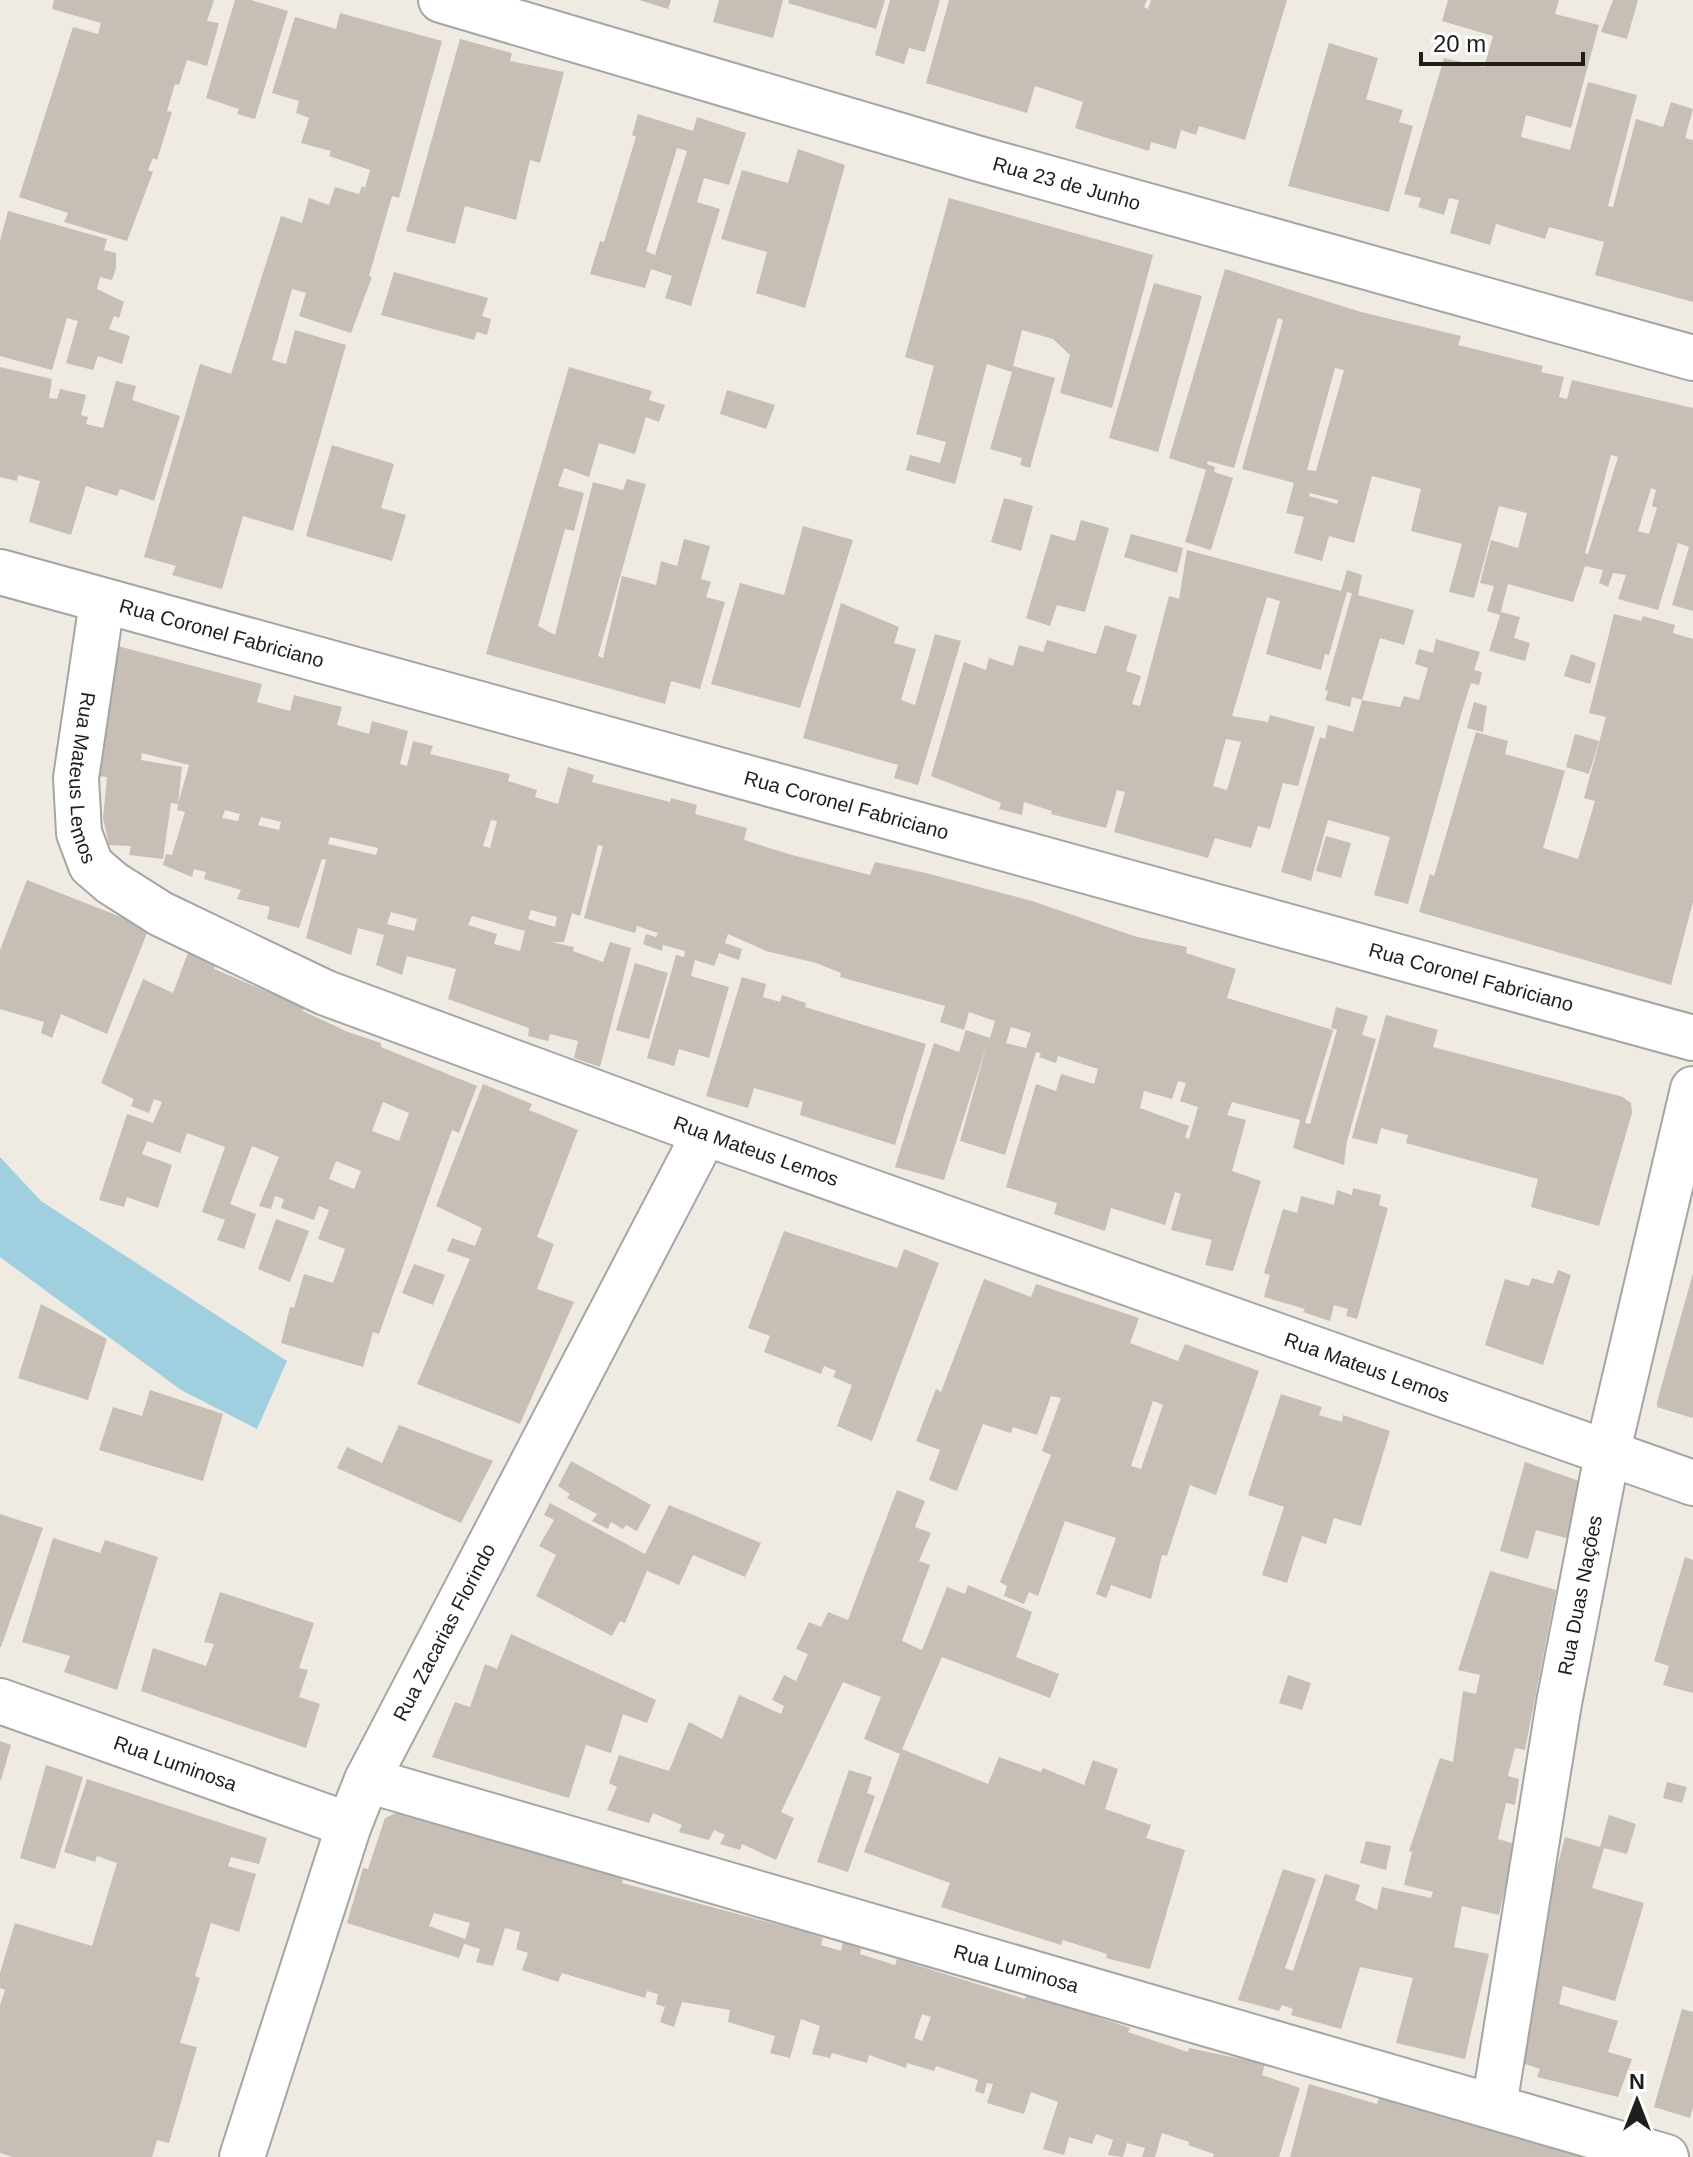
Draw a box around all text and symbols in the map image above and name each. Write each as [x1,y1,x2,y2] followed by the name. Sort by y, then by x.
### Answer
[1421,16,1583,66] scale bar
[1433,30,1486,57] text: 20 m
[990,152,1143,214] street label: Rua 23 de Junho
[117,594,327,672] street label: Rua Coronel Fabriciano
[65,691,100,867] street label: Rua Mateus Lemos
[742,766,951,844] street label: Rua Coronel Fabriciano
[1366,938,1576,1016] street label: Rua Coronel Fabriciano
[671,1111,842,1190] street label: Rua Mateus Lemos
[1281,1328,1452,1407] street label: Rua Mateus Lemos
[1554,1513,1606,1677] street label: Rua Duas Nações
[389,1540,500,1725] street label: Rua Zacarias Florindo
[111,1731,241,1796] street label: Rua Luminosa
[951,1940,1082,1997] street label: Rua Luminosa
[1597,2061,1677,2141] north arrow
[1629,2069,1645,2094] text: N

